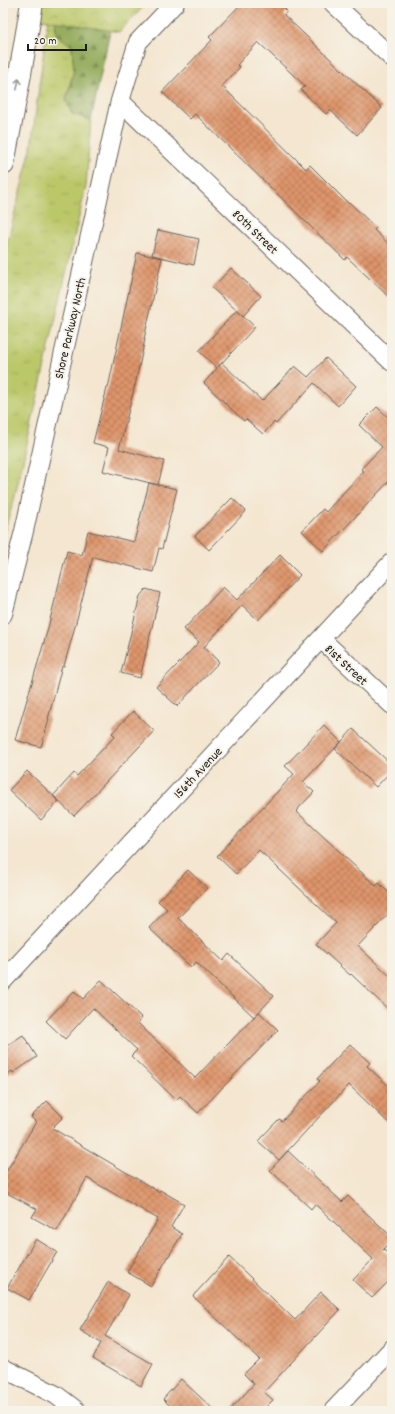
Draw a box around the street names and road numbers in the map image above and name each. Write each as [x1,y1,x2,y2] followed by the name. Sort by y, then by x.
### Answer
[227,206,282,260] street label: 80th Street
[51,276,92,381] street label: Shore Parkway North
[319,641,371,691] street label: 81st Street
[170,743,228,804] street label: 156th Avenue

